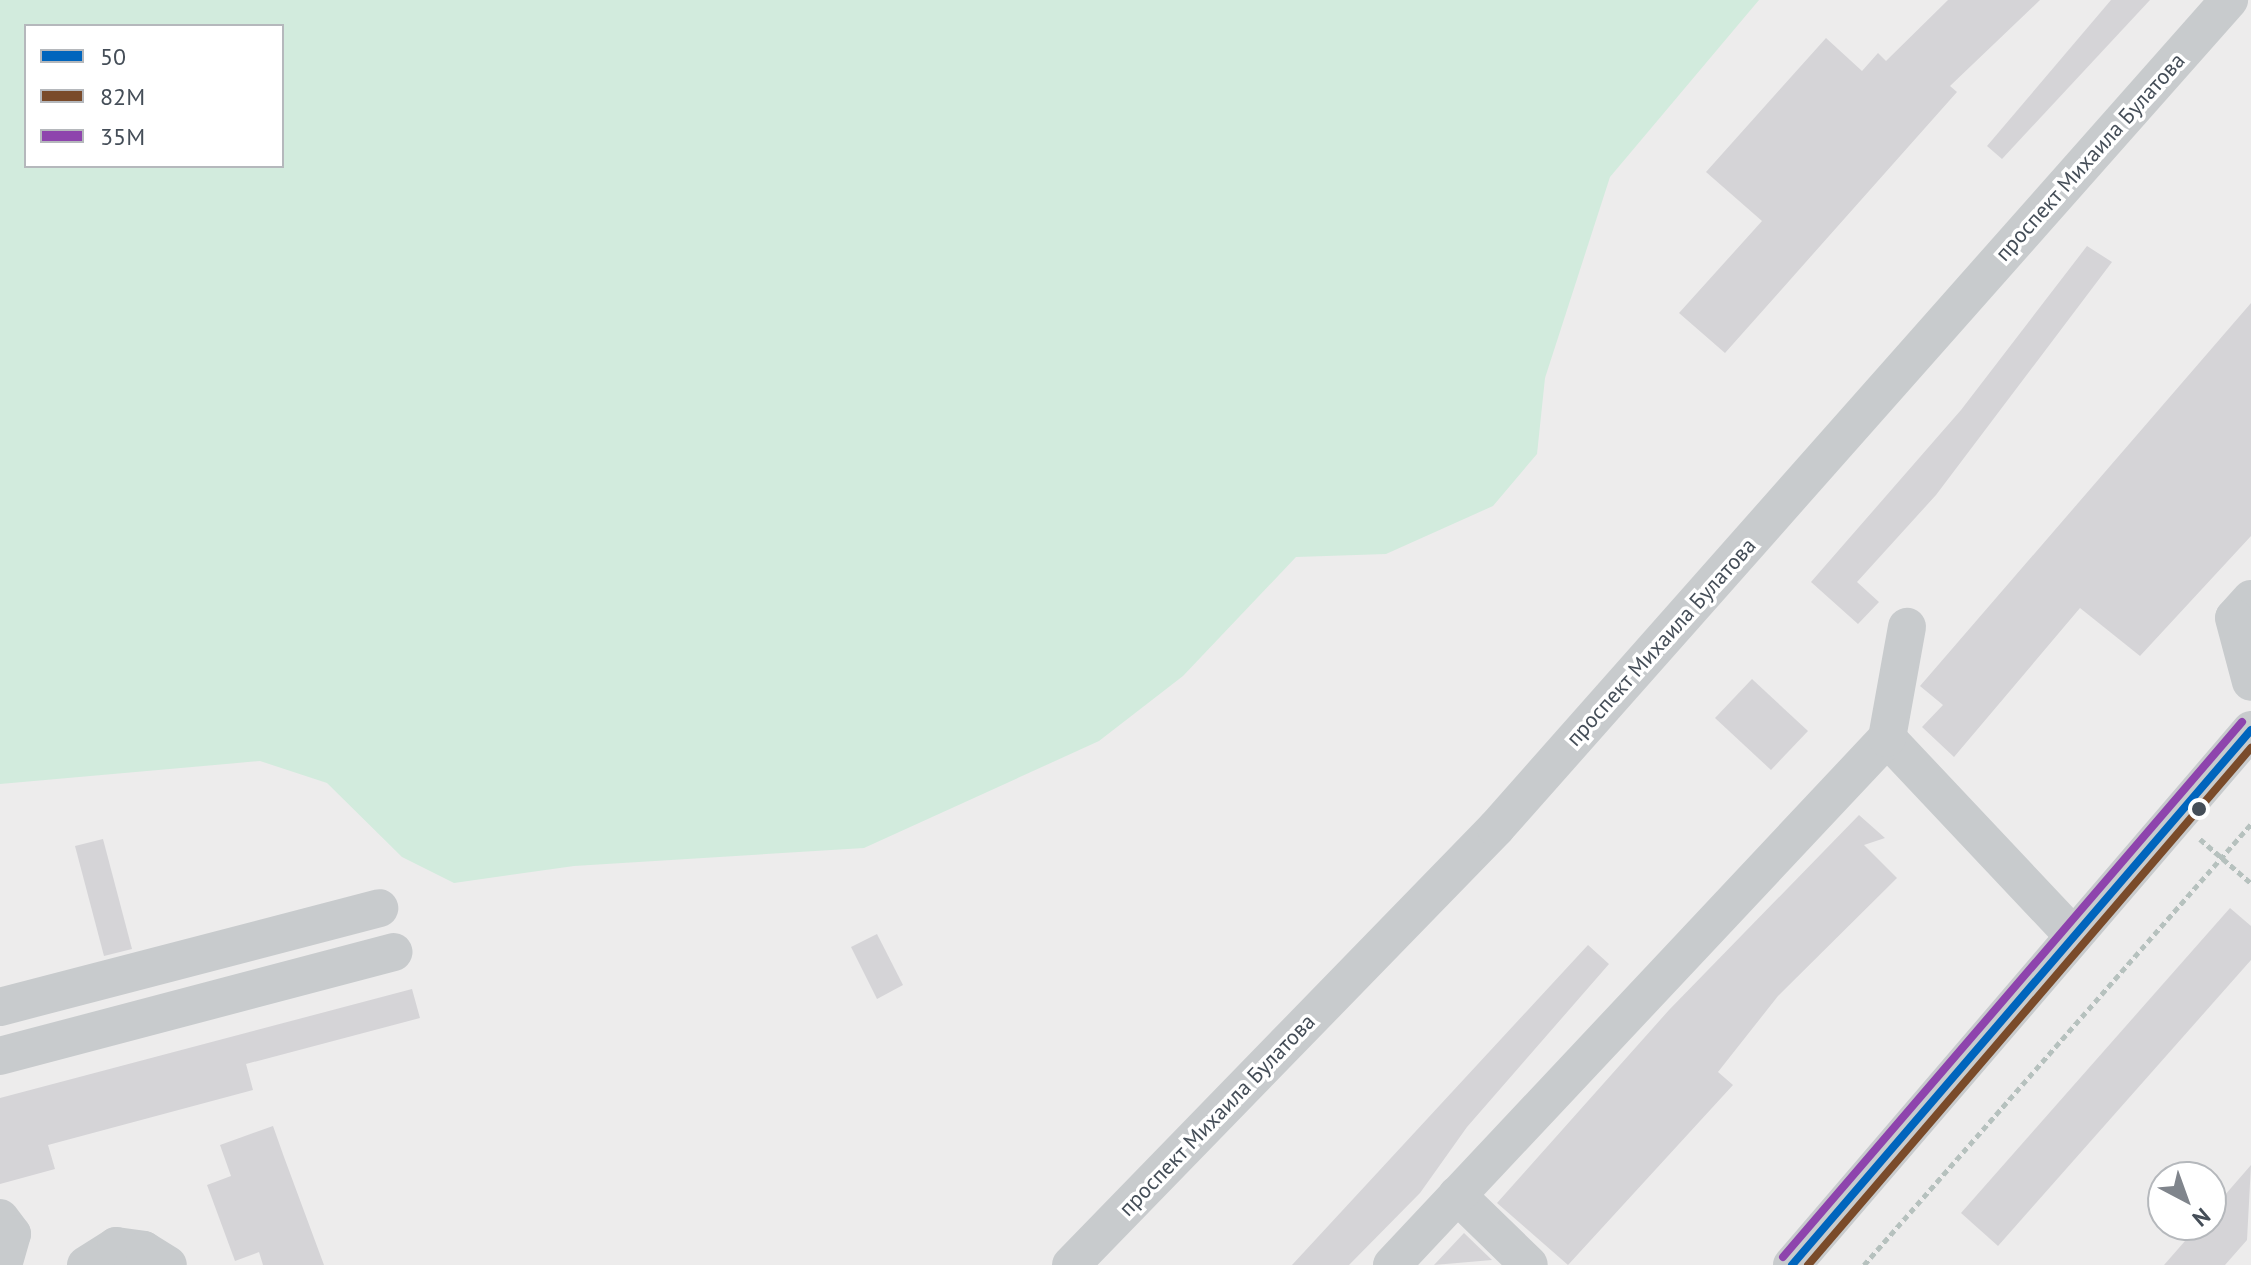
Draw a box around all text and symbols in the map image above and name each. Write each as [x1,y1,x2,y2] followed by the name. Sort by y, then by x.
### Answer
[24,24,284,168] legend
[100,41,126,72] text: 50
[1989,47,2191,267] street label: проспект Михаила Булатова
[100,81,145,112] text: 82М
[100,121,145,152] text: 35М
[1560,532,1762,752] street label: проспект Михаила Булатова
[2191,801,2207,817] unlabelled marker
[1113,1008,1321,1222] street label: проспект Михаила Булатова
[2147,1161,2227,1241] north arrow
[2187,1202,2216,1233] text: N

